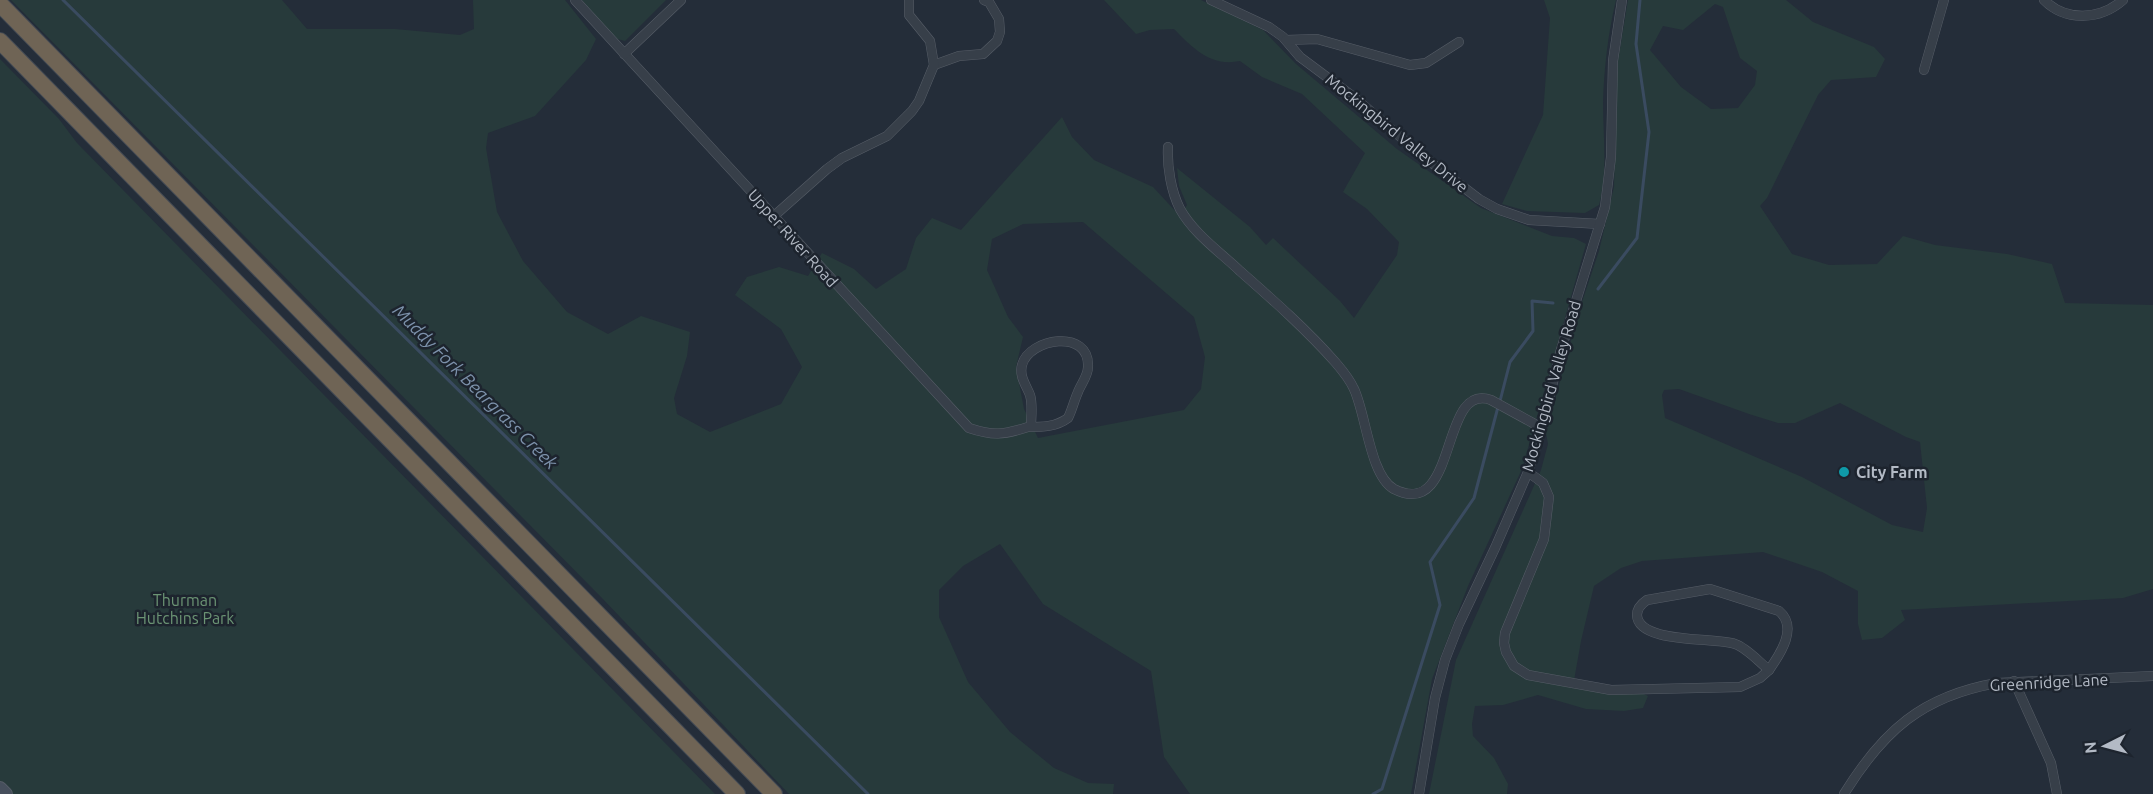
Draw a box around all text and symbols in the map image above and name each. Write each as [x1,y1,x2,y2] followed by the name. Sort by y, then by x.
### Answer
[1322,70,1472,196] street label: Mockingbird Valley Drive
[744,185,842,291] street label: Upper River Road
[1518,298,1584,474] street label: Mockingbird Valley Road
[389,300,563,473] water label: Muddy Fork Beargrass Creek
[1856,463,1928,481] place label: City Farm
[1837,465,1851,479] marker: City Farm
[136,591,234,627] park label: Thurman Hutchins Park
[1989,670,2109,694] street label: Greenridge Lane
[2075,716,2135,776] north arrow
[2081,741,2100,754] text: N

